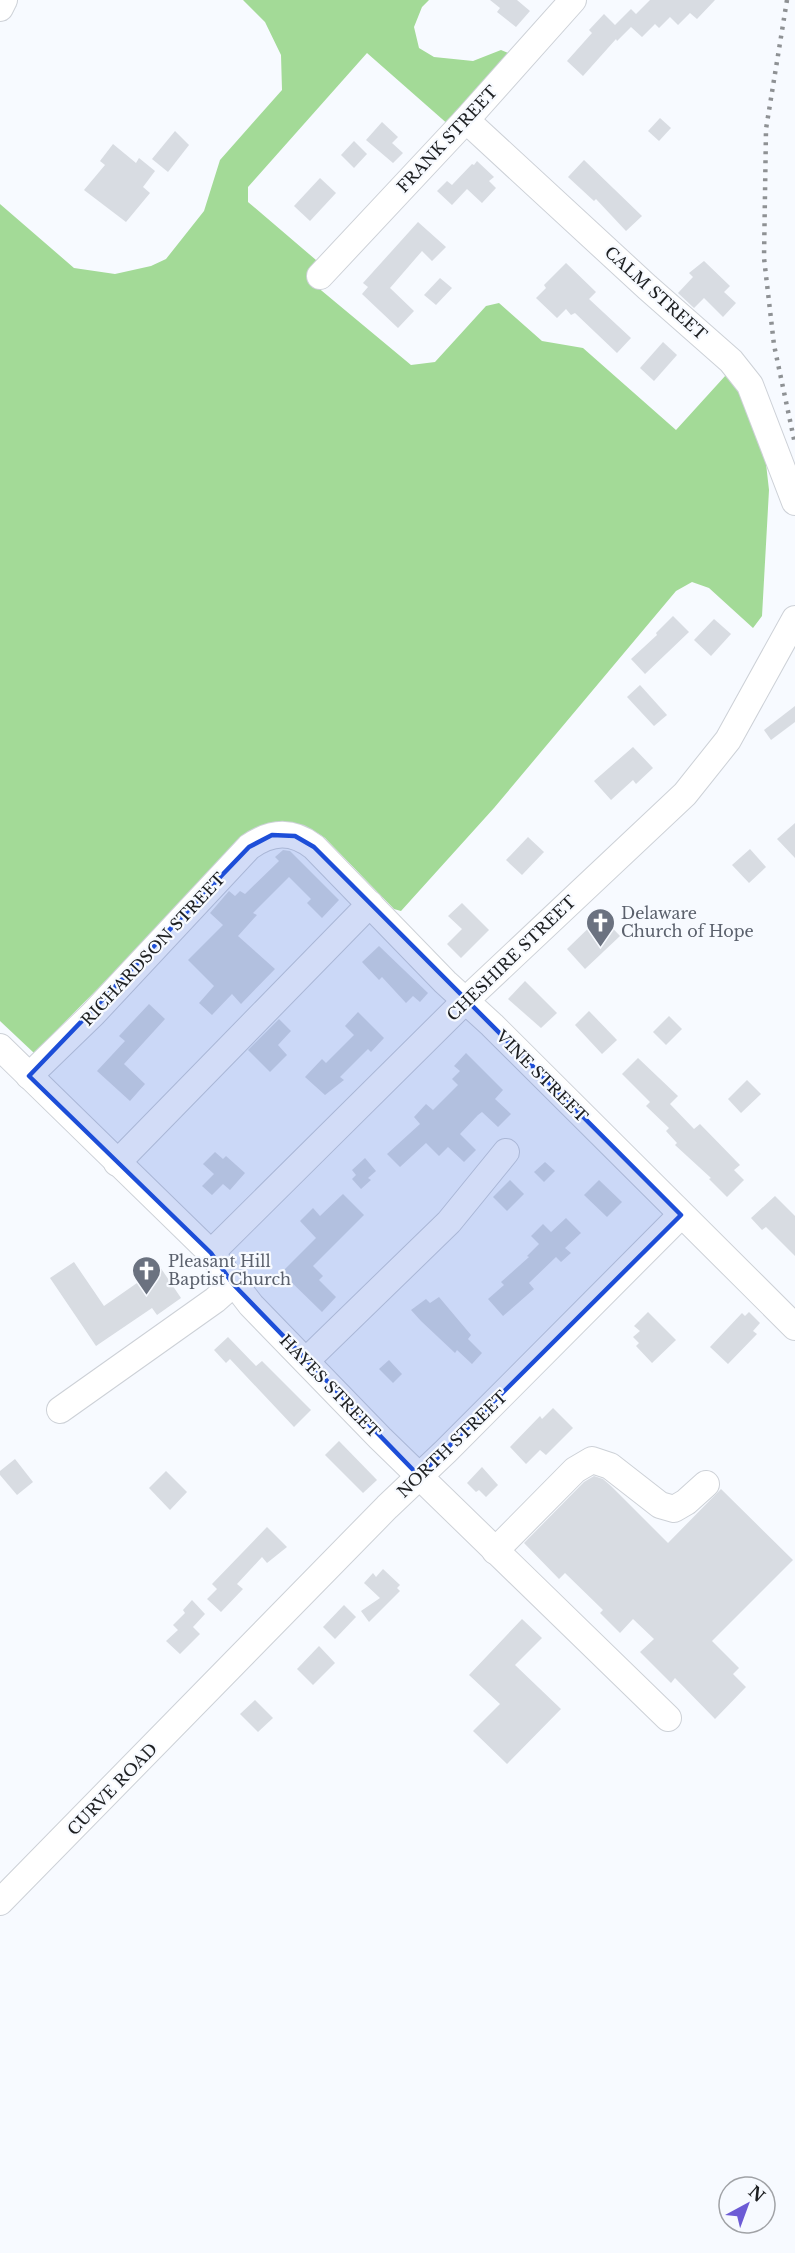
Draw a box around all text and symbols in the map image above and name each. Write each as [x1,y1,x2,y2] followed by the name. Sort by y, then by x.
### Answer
[392,81,502,196] street label: FRANK STREET
[601,242,711,344] street label: CALM STREET
[77,868,229,1030] street label: RICHARDSON STREET
[442,891,580,1025] street label: CHESHIRE STREET
[621,903,754,941] place label: Delaware Church of Hope
[584,906,616,948] church icon: Delaware Church of Hope
[491,1025,592,1126] street label: VINE STREET
[168,1251,291,1289] place label: Pleasant Hill Baptist Church
[131,1254,163,1296] church icon: Pleasant Hill Baptist Church
[276,1330,385,1442] street label: HAYES STREET
[393,1386,511,1502] street label: NORTH STREET
[63,1739,161,1839] street label: CURVE ROAD
[717,2175,777,2235] north arrow
[745,2181,769,2206] text: N

